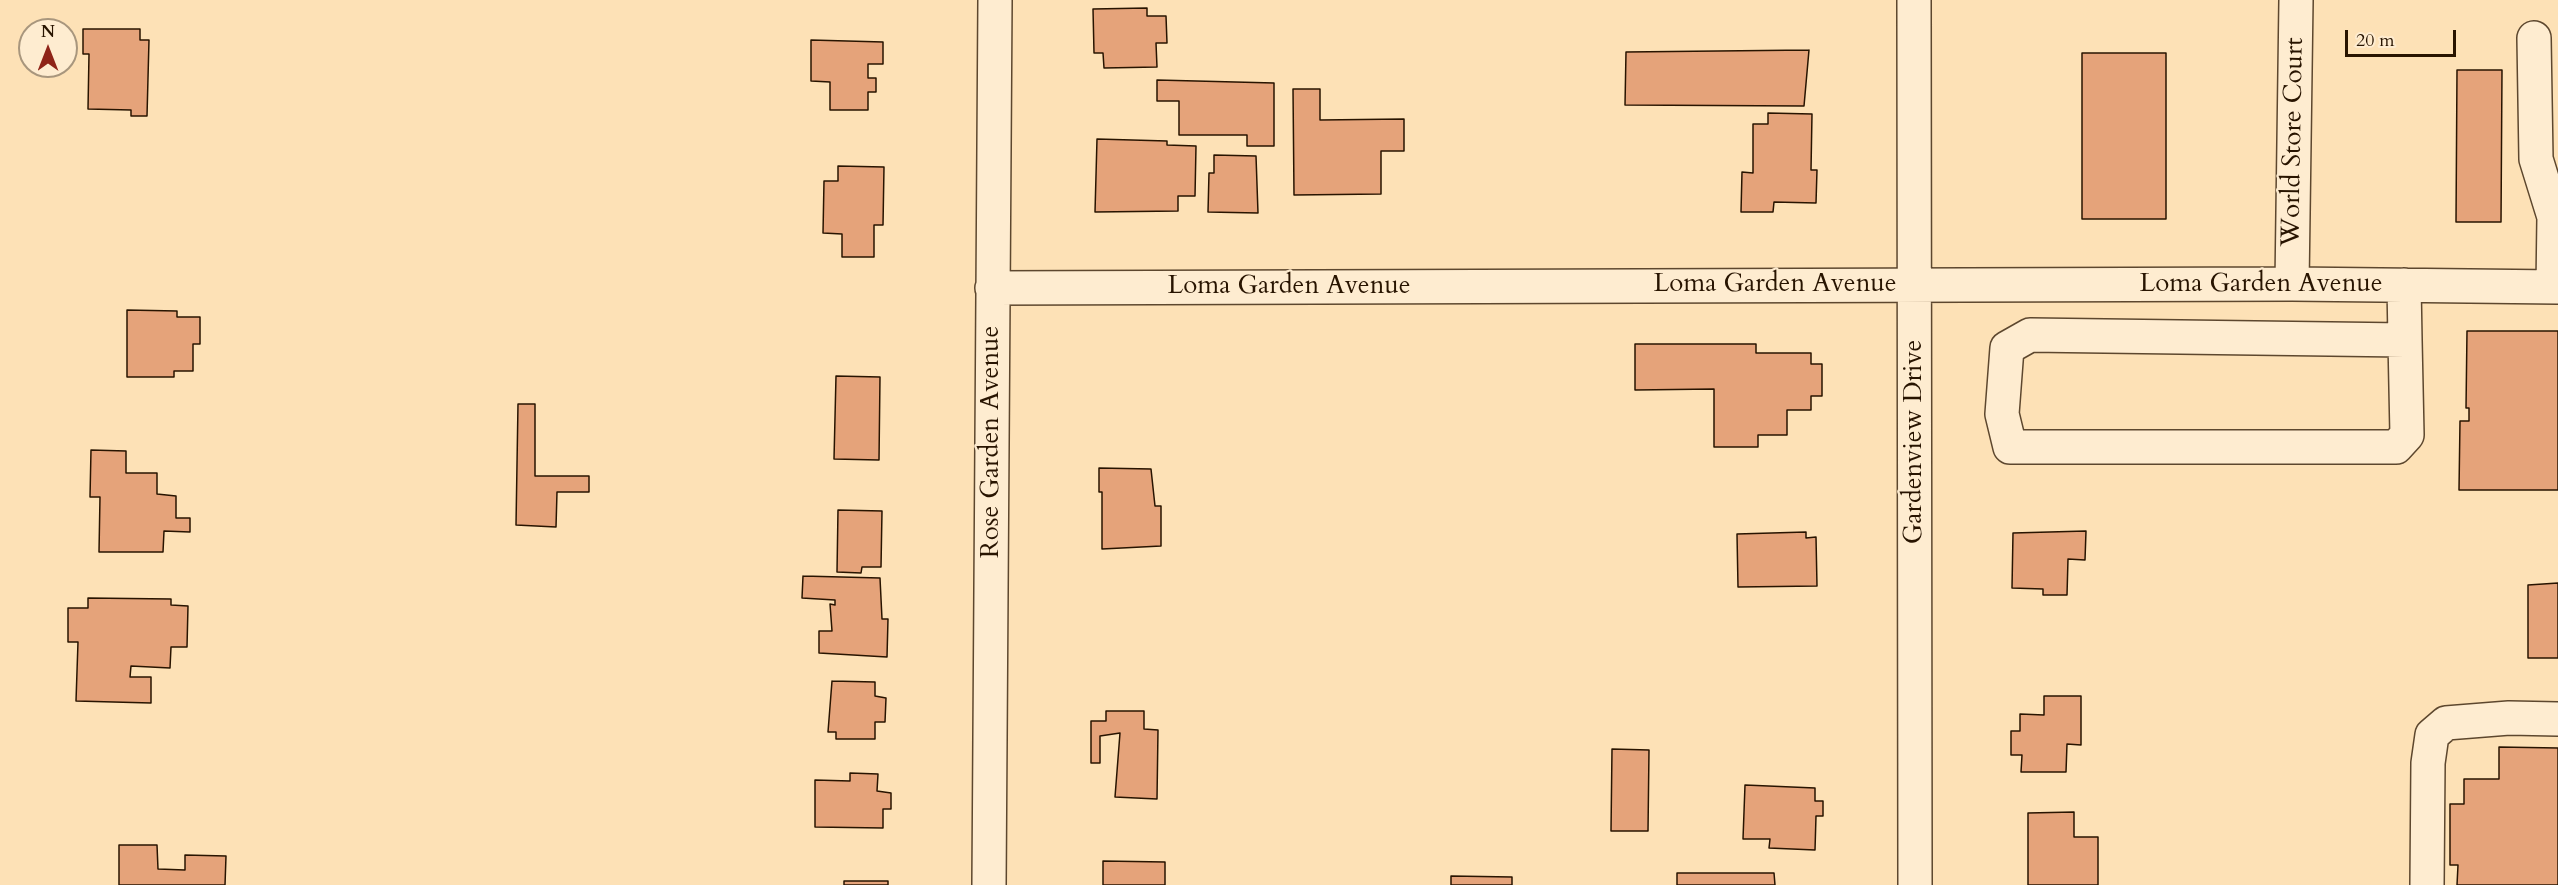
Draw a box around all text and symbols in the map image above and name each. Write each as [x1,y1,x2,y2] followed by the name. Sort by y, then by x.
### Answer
[18,18,78,78] north arrow
[2348,18,2459,56] scale bar
[41,21,55,43] text: N
[2356,28,2395,53] text: 20 m
[2277,37,2311,247] street label: World Store Court
[1653,269,1897,301] street label: Loma Garden Avenue
[2139,269,2383,301] street label: Loma Garden Avenue
[1167,271,1411,303] street label: Loma Garden Avenue
[976,326,1008,558] street label: Rose Garden Avenue
[1899,340,1931,544] street label: Gardenview Drive

